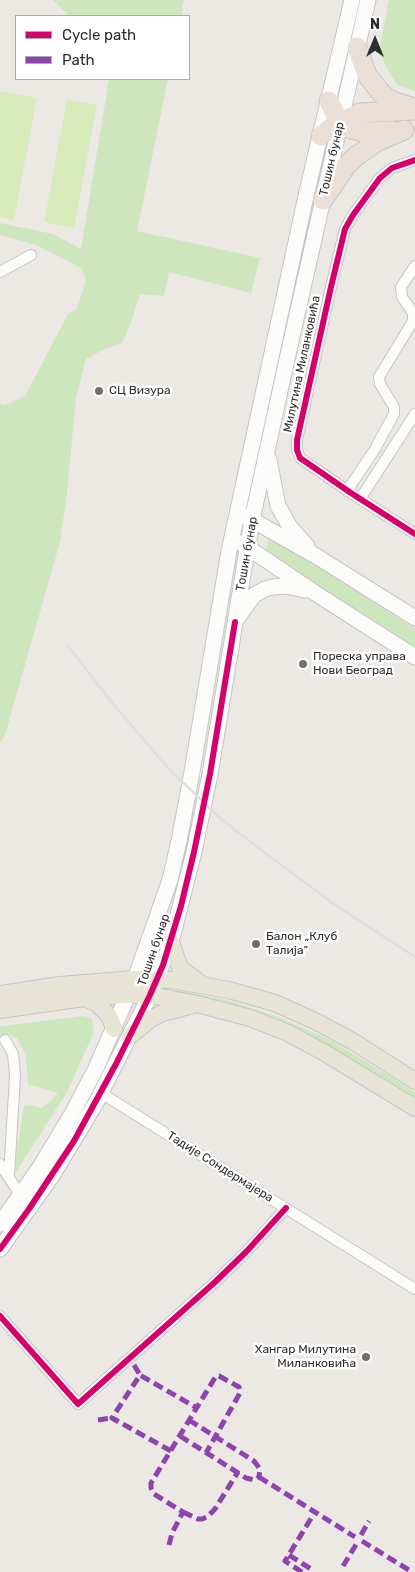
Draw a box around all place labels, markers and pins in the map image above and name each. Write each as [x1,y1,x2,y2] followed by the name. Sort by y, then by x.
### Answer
[109,384,171,398] place label: СЦ Визура
[93,385,105,397] marker: СЦ Визура
[313,650,406,678] place label: Пореска управа Нови Београд
[297,658,309,670] marker: Пореска управа Нови Београд
[266,930,337,958] place label: Балон „Клуб Талија”
[250,938,262,950] marker: Балон „Клуб Талија”
[255,1343,356,1371] place label: Хангар Милутина Миланковића
[360,1351,372,1363] marker: Хангар Милутина Миланковића

